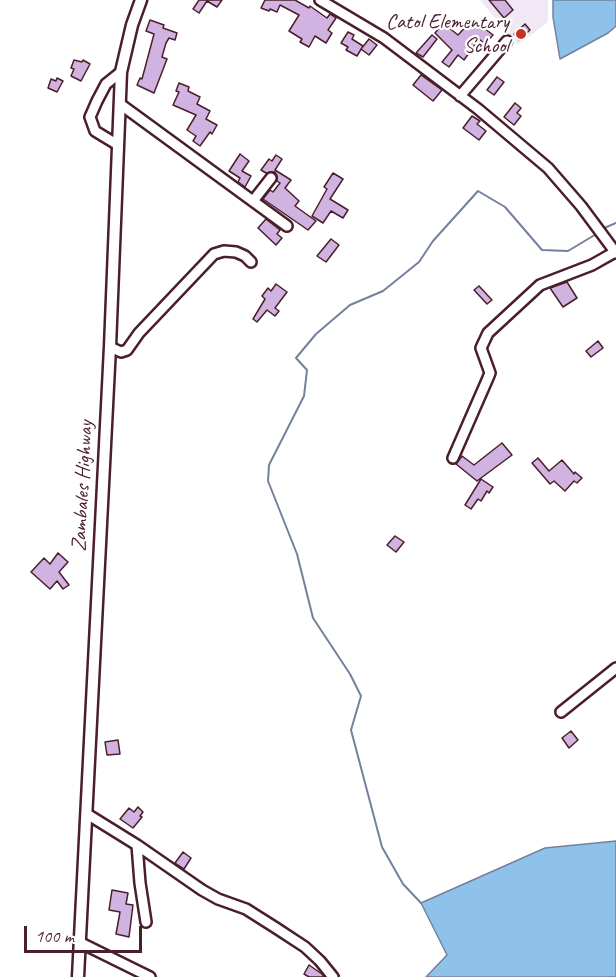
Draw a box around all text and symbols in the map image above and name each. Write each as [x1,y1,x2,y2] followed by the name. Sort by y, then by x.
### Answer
[386,9,509,59] place label: Catol Elementary School
[514,27,528,41] marker: Catol Elementary School
[67,420,99,552] street label: Zambales Highway
[27,914,146,952] scale bar
[35,925,74,947] text: 100 m

